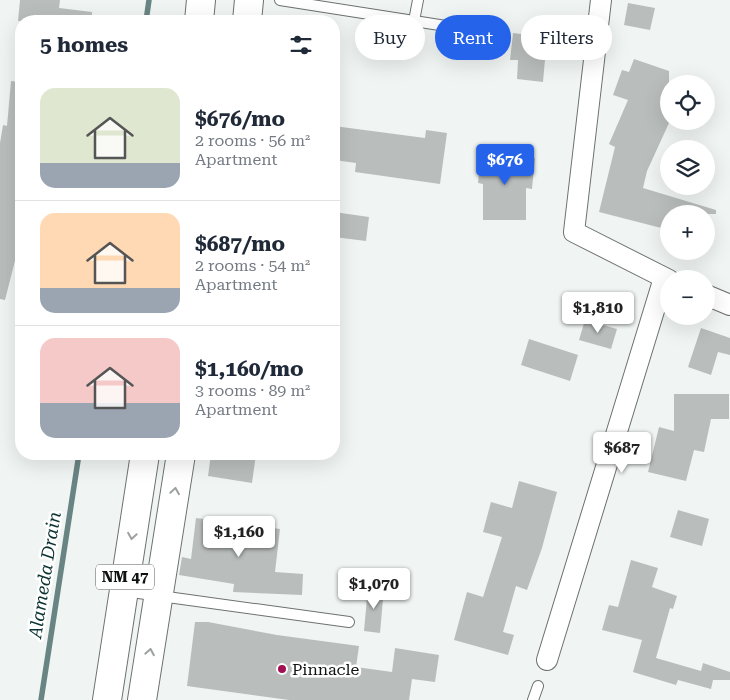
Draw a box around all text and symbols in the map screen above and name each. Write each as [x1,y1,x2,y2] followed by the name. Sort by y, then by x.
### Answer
[355,15,425,60] chip: Buy
[435,15,511,60] chip: Rent
[521,15,612,60] chip: Filters
[287,31,315,59] icon: filters
[40,33,128,57] text: 5 homes
[660,75,715,325] map controls
[660,75,715,130] button: locate
[195,107,285,131] text: $676/mo
[80,108,140,168] icon: home
[195,131,310,150] text: 2 rooms · 56 m²
[660,140,715,195] button: layers
[475,144,535,186] pin: $676
[195,150,278,169] text: Apartment
[487,150,523,169] text: $676
[660,205,715,260] button: +
[195,232,285,256] text: $687/mo
[80,233,140,293] icon: home
[195,256,310,275] text: 2 rooms · 54 m²
[660,270,715,325] button: −
[195,275,278,294] text: Apartment
[557,292,639,334] pin: $1,810
[573,298,623,317] text: $1,810
[195,357,304,381] text: $1,160/mo
[80,358,140,418] icon: home
[195,381,310,400] text: 3 rooms · 89 m²
[195,400,278,419] text: Apartment
[592,432,652,474] pin: $687
[604,438,640,457] text: $687
[169,487,180,495] one-way arrow
[24,510,65,641] water label: Alameda Drain
[198,516,280,558] pin: $1,160
[214,522,264,541] text: $1,160
[127,532,137,541] one-way arrow
[96,564,154,590] road number: NM 47
[333,568,415,610] pin: $1,070
[349,574,399,593] text: $1,070
[145,648,155,656] one-way arrow
[292,660,359,679] place label: Pinnacle
[276,663,288,675] marker: Pinnacle

